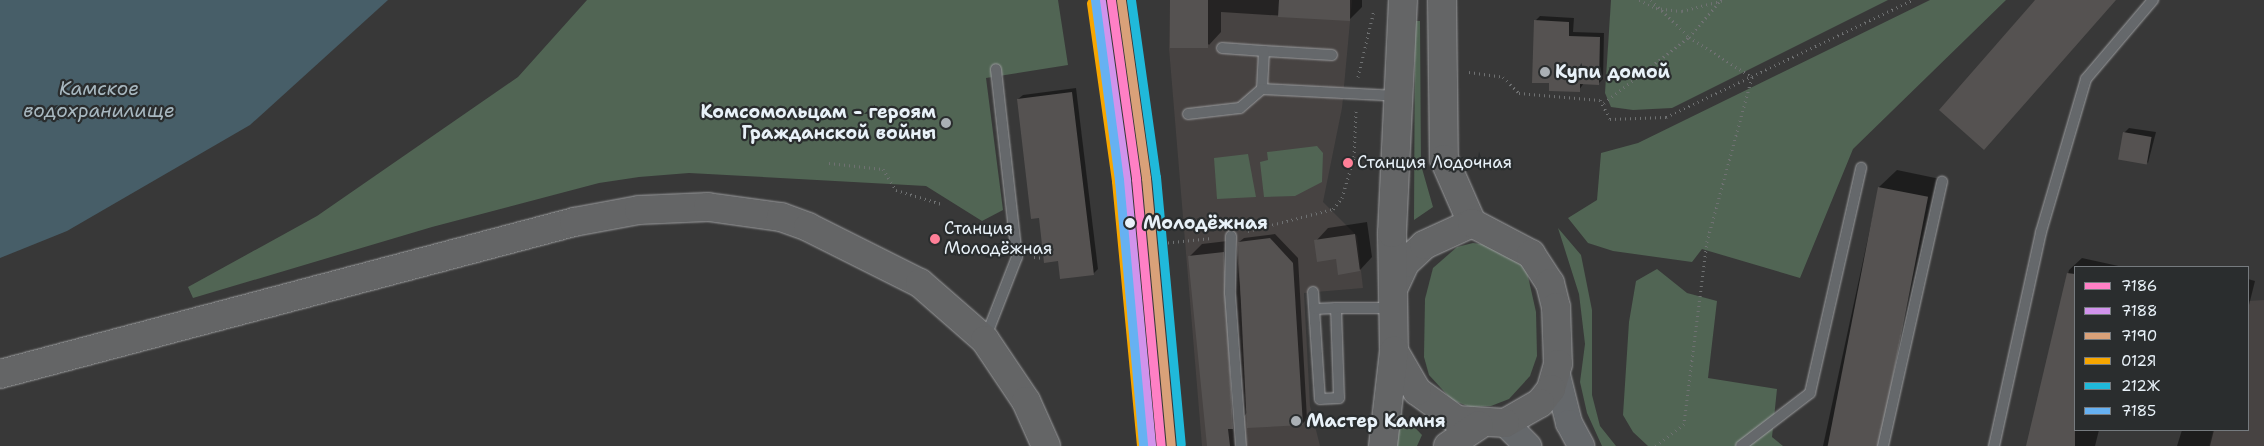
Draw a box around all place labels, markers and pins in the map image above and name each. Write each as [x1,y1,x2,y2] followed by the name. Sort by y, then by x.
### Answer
[1555,61,1670,83] place label: Купи домой
[1539,66,1551,78] marker: Купи домой
[701,102,936,144] place label: Комсомольцам - героям Гражданской войны
[940,117,952,129] marker: Комсомольцам - героям Гражданской войны
[1357,153,1512,173] place label: Станция Лодочная
[1343,158,1353,168] marker: Станция Лодочная
[1143,212,1268,234] place label: Молодёжная
[1121,214,1139,232] marker: Молодёжная
[944,219,1052,259] place label: Станция Молодёжная
[930,234,940,244] marker: Станция Молодёжная
[1306,410,1446,432] place label: Мастер Камня
[1290,415,1302,427] marker: Мастер Камня

